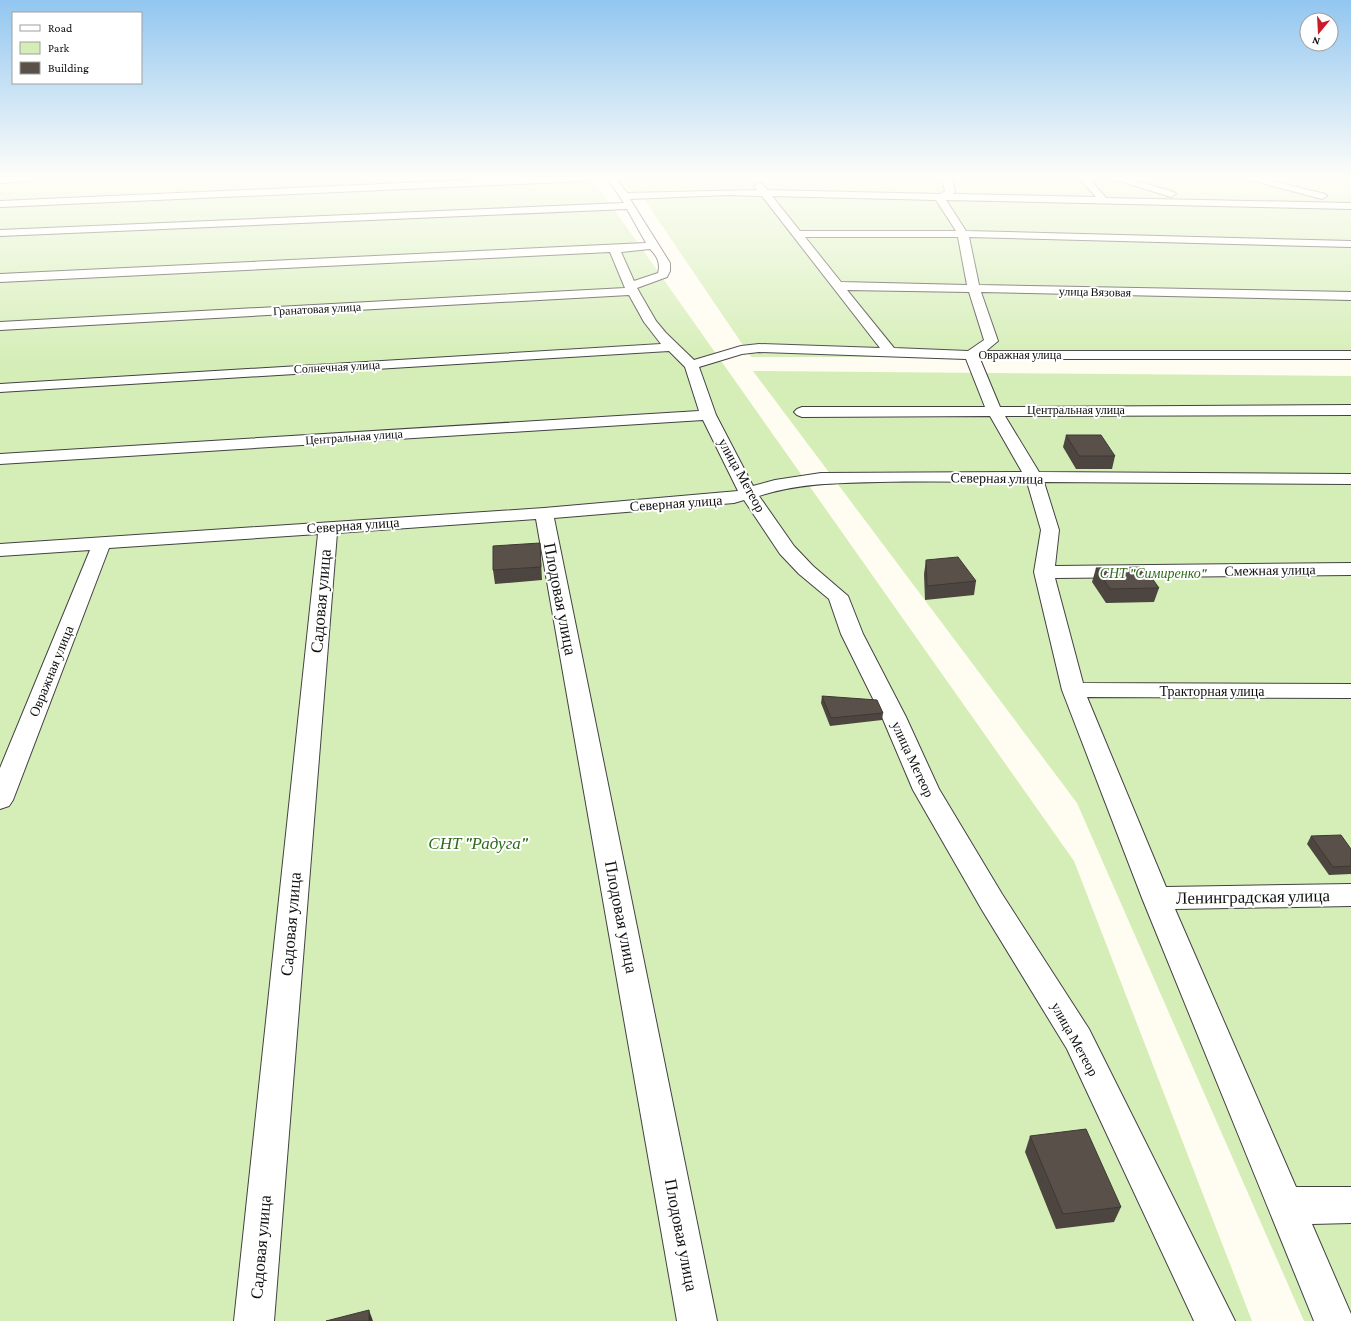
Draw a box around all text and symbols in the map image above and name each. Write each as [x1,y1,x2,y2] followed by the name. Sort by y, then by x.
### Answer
[12,12,142,84] legend
[1299,12,1339,52] north arrow
[48,21,73,35] text: Road
[1310,34,1321,48] text: N
[48,41,70,55] text: Park
[48,61,89,75] text: Building
[1059,284,1132,300] street label: улица Вязовая
[273,300,362,318] street label: Гранатовая улица
[978,348,1062,362] street label: Овражная улица
[293,358,381,376] street label: Солнечная улица
[1027,403,1126,417] street label: Центральная улица
[305,427,404,447] street label: Центральная улица
[715,435,769,515] street label: улица Метеор
[950,469,1044,487] street label: Северная улица
[629,492,724,514] street label: Северная улица
[306,514,401,536] street label: Северная улица
[540,541,580,657] street label: Плодовая улица
[307,548,335,654] street label: Садовая улица
[1224,561,1317,579] street label: Смежная улица
[1100,565,1208,581] park label: СНТ "Симиренко"
[25,622,77,719] street label: Овражная улица
[1159,683,1265,699] street label: Тракторная улица
[888,718,938,800] street label: улица Метеор
[428,834,529,853] park label: СНТ "Радуга"
[601,859,641,975] street label: Плодовая улица
[277,871,305,977] street label: Садовая улица
[1176,886,1331,908] street label: Ленинградская улица
[1048,999,1102,1079] street label: улица Метеор
[661,1177,701,1293] street label: Плодовая улица
[247,1194,275,1300] street label: Садовая улица

